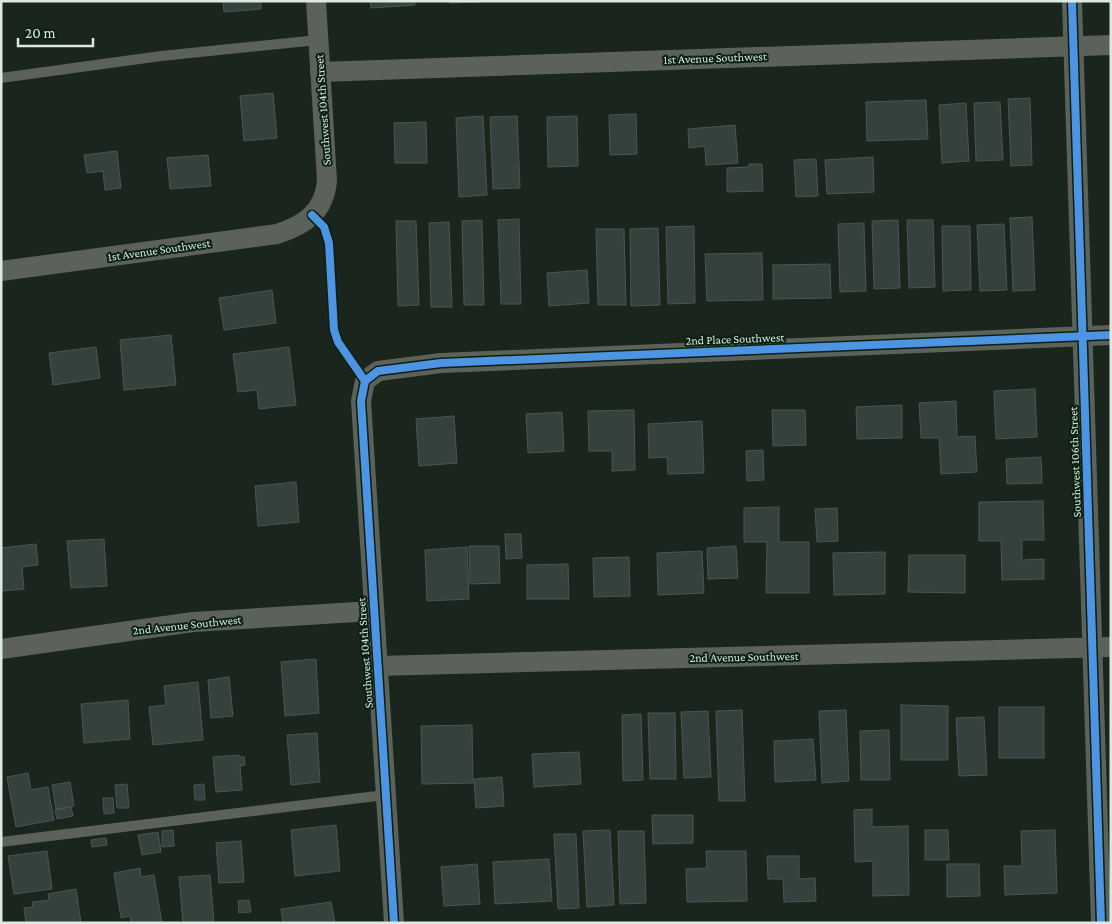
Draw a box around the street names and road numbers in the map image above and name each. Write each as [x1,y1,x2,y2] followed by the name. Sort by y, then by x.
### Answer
[663,49,768,67] street label: 1st Avenue Southwest
[312,53,334,166] street label: Southwest 104th Street
[107,236,212,264] street label: 1st Avenue Southwest
[685,330,786,348] street label: 2nd Place Southwest
[1066,405,1084,518] street label: Southwest 106th Street
[354,596,376,709] street label: Southwest 104th Street
[132,612,243,638] street label: 2nd Avenue Southwest
[689,649,800,665] street label: 2nd Avenue Southwest

